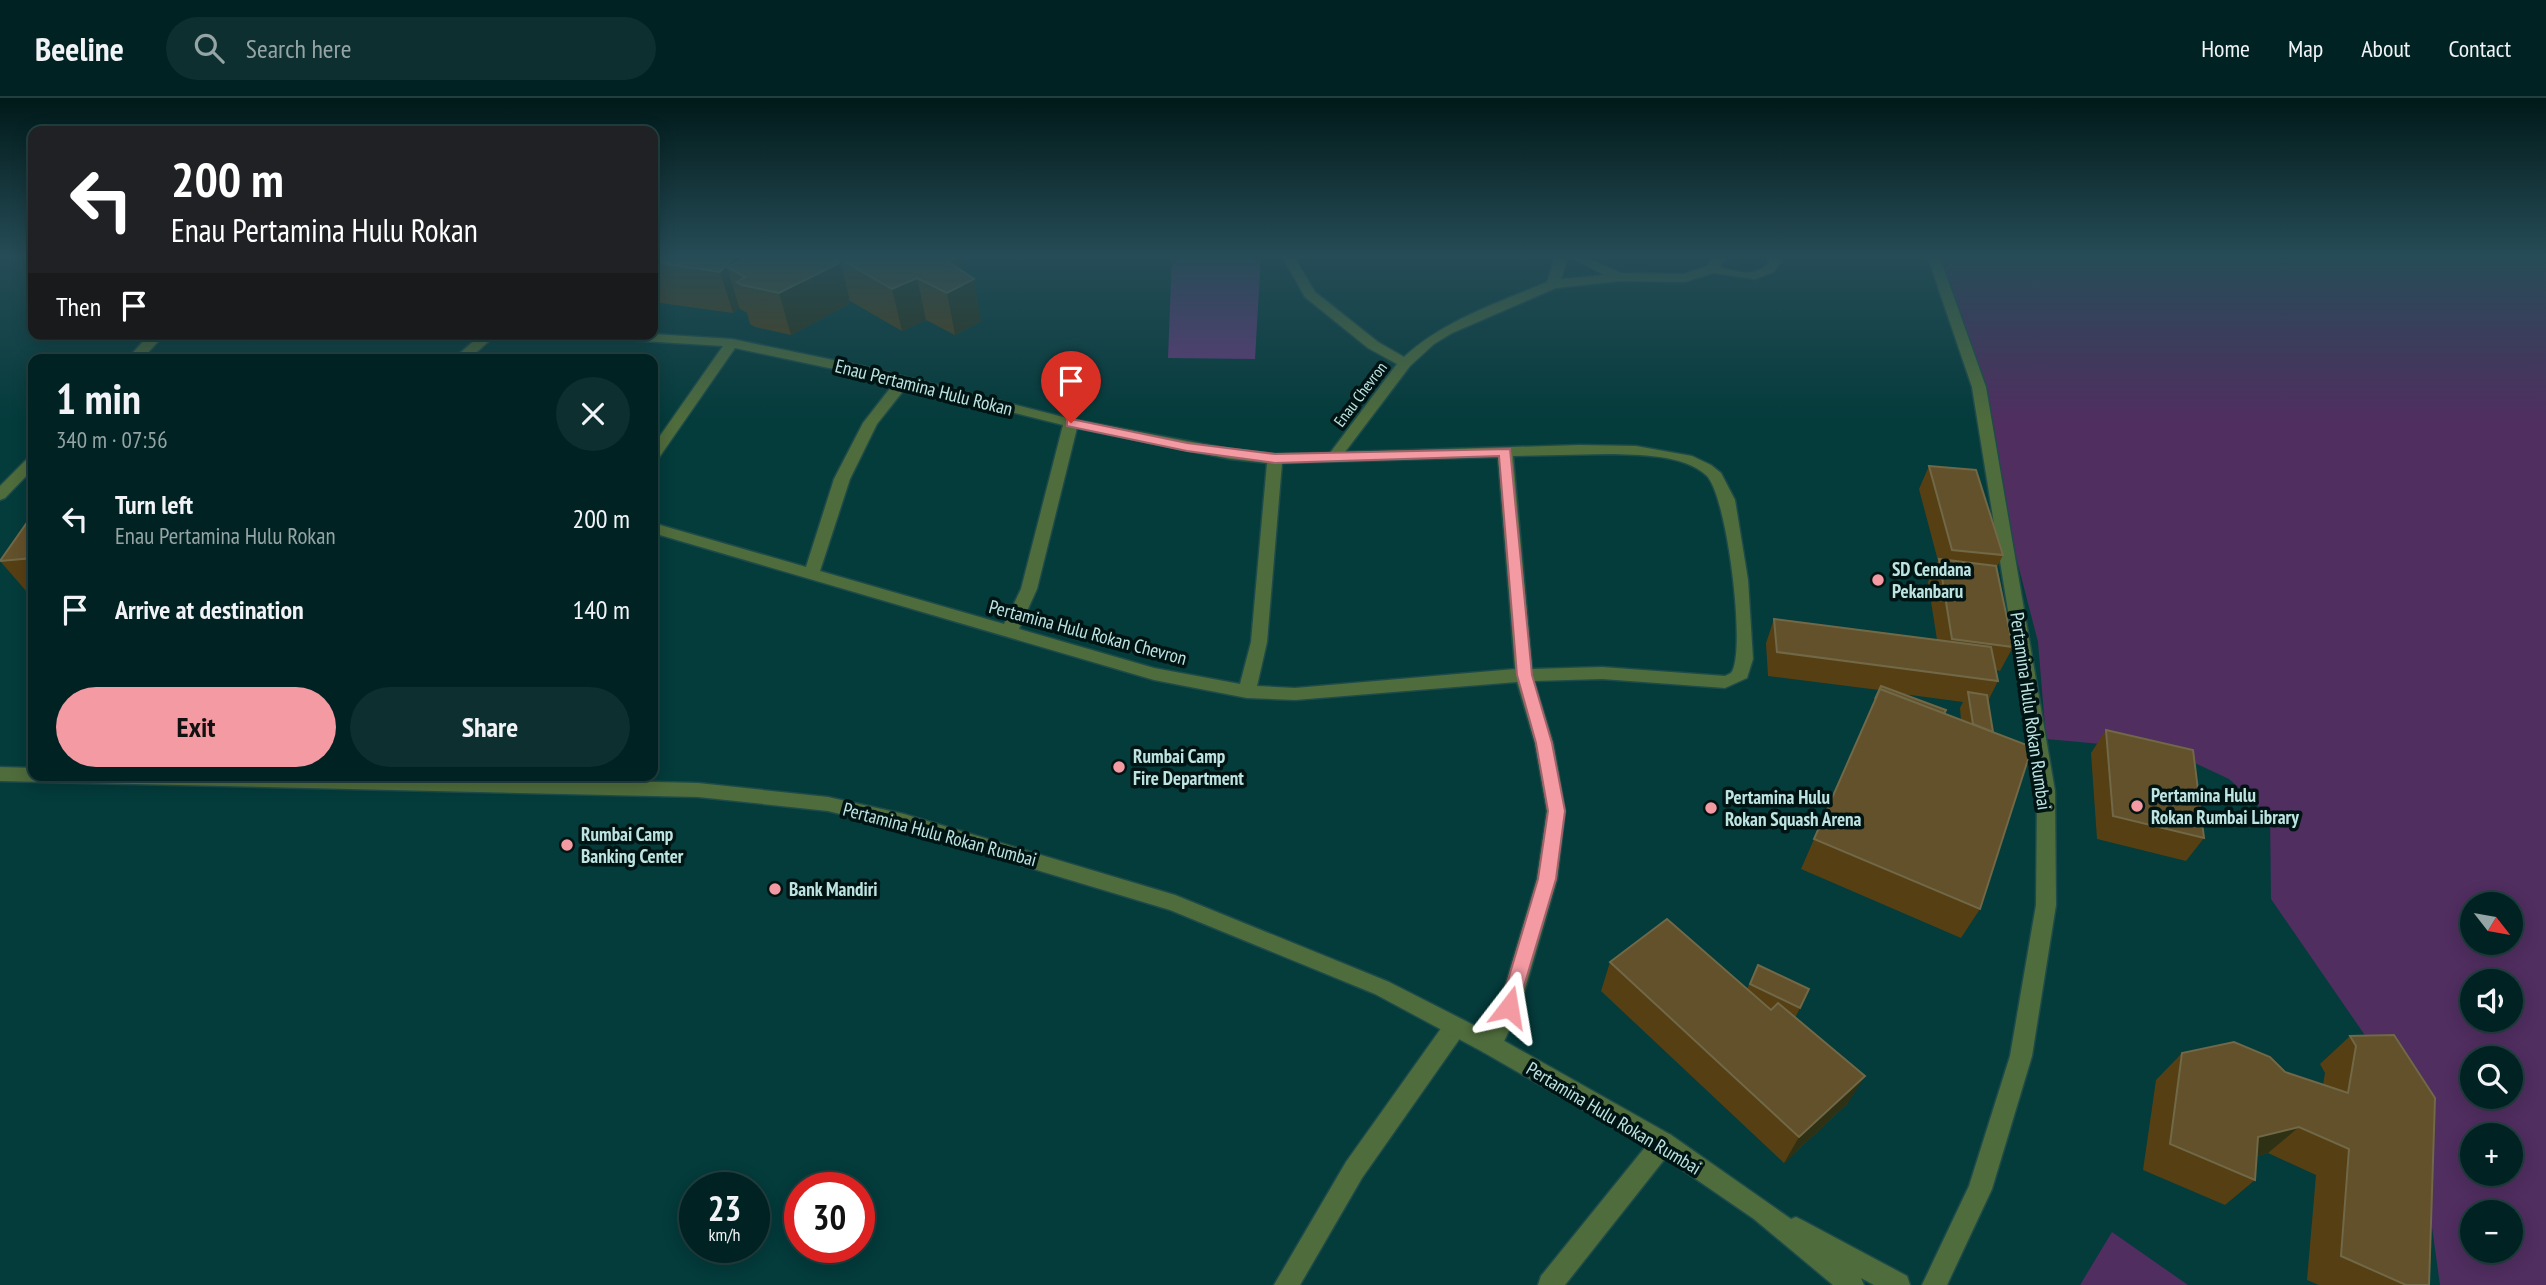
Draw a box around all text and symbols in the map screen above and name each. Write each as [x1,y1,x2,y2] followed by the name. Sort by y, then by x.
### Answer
[166,17,656,80] search box
[35,27,124,70] text: Beeline
[190,29,228,67] icon: search
[246,32,351,65] text: Search here
[2201,33,2250,64] text: Home
[2288,33,2323,64] text: Map
[2361,33,2410,64] text: About
[2448,33,2511,64] text: Contact
[171,147,284,211] text: 200 m
[56,154,147,245] icon: left
[171,209,478,251] text: Enau Pertamina Hulu Rokan
[115,287,153,325] icon: arrive
[56,290,101,323] text: Then
[1041,351,1101,423] pin
[833,353,1015,421] street label: Enau Pertamina Hulu Rokan
[1329,358,1391,430] street label: Enau Chevron
[1052,362,1090,400] icon: arrive
[56,371,141,426] text: 1 min
[556,377,630,451] button: close
[56,425,168,454] text: 340 m · 07:56
[115,488,193,521] text: Turn left
[56,500,94,538] icon: left
[572,502,630,535] text: 200 m
[115,521,336,550] text: Enau Pertamina Hulu Rokan
[1892,557,1972,603] place label: SD Cendana Pekanbaru
[1870,572,1886,588] marker: SD Cendana Pekanbaru
[56,591,94,629] icon: arrive
[115,593,304,626] text: Arrive at destination
[572,593,630,626] text: 140 m
[987,594,1189,670] street label: Pertamina Hulu Rokan Chevron
[2005,611,2057,811] street label: Pertamina Hulu Rokan Rumbai
[56,687,336,767] button: Exit
[350,687,630,767] button: Share
[1133,744,1244,790] place label: Rumbai Camp Fire Department
[1111,759,1127,775] marker: Rumbai Camp Fire Department
[2151,783,2299,829] place label: Pertamina Hulu Rokan Rumbai Library
[1725,785,1862,831] place label: Pertamina Hulu Rokan Squash Arena
[841,797,1039,871] street label: Pertamina Hulu Rokan Rumbai
[2129,798,2145,814] marker: Pertamina Hulu Rokan Rumbai Library
[1703,800,1719,816] marker: Pertamina Hulu Rokan Squash Arena
[581,822,684,868] place label: Rumbai Camp Banking Center
[559,837,575,853] marker: Rumbai Camp Banking Center
[789,877,878,901] place label: Bank Mandiri
[767,881,783,897] marker: Bank Mandiri
[2460,892,2524,956] north arrow
[2460,892,2523,1263] map controls
[2460,969,2523,1032] button: sound
[1472,970,1546,1044] position arrow
[2460,1046,2523,1109] button: search
[1522,1056,1706,1180] street label: Pertamina Hulu Rokan Rumbai
[2460,1123,2523,1186] button: +
[784,1172,875,1263] speed limit sign: 30
[708,1185,741,1231] text: 23
[2460,1200,2523,1263] button: −
[709,1223,740,1246] text: km/h

